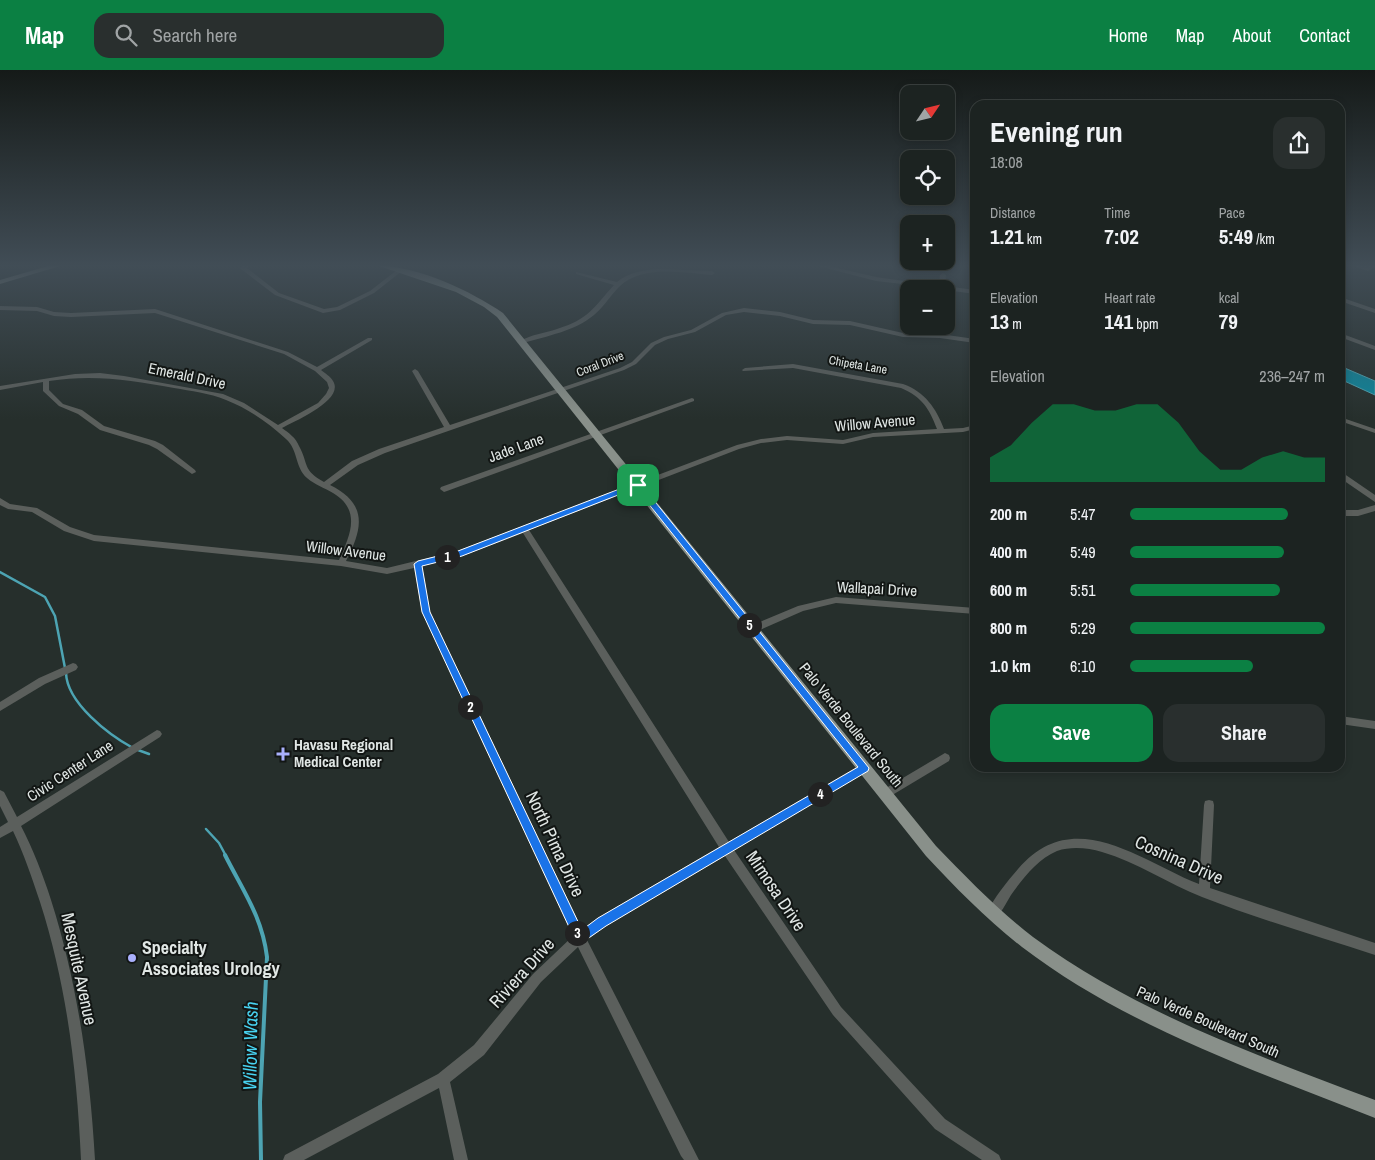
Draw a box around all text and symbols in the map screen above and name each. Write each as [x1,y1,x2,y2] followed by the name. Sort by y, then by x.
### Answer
[94,13,444,58] search box
[25,19,64,51] text: Map
[112,21,140,49] icon: search
[152,22,237,48] text: Search here
[1108,23,1148,48] text: Home
[1176,23,1205,48] text: Map
[1233,23,1271,48] text: About
[1299,23,1350,48] text: Contact
[900,85,955,140] north arrow
[900,85,955,335] map controls
[990,113,1123,151] text: Evening run
[1273,117,1325,169] button: share
[900,150,955,205] button: locate
[990,151,1023,173] text: 18:08
[990,204,1035,222] text: Distance
[1104,204,1130,222] text: Time
[1219,204,1245,222] text: Pace
[900,215,955,270] button: +
[990,222,1024,251] text: 1.21
[1104,222,1139,251] text: 7:02
[1219,222,1253,251] text: 5:49
[1024,230,1042,248] text: km
[1253,230,1275,248] text: /km
[900,280,955,335] button: −
[990,289,1038,307] text: Elevation
[1104,289,1155,307] text: Heart rate
[1219,289,1239,307] text: kcal
[990,307,1009,336] text: 13
[1104,307,1133,336] text: 141
[1219,307,1238,336] text: 79
[1009,315,1022,333] text: m
[1133,315,1159,333] text: bpm
[574,348,626,380] street label: Coral Drive
[828,352,888,378] street label: Chipeta Lane
[146,357,228,394] street label: Emerald Drive
[990,365,1045,387] text: Elevation
[1259,365,1325,387] text: 236–247 m
[834,409,916,436] street label: Willow Avenue
[485,428,547,467] street label: Jade Lane
[617,464,659,506] pin
[624,471,652,499] icon: arrive
[990,503,1027,525] text: 200 m
[1070,503,1096,525] text: 5:47
[305,535,387,566] street label: Willow Avenue
[990,541,1027,563] text: 400 m
[1070,541,1096,563] text: 5:49
[434,544,460,570] pin: 1
[444,548,451,566] text: 1
[836,576,918,601] street label: Wallapai Drive
[990,579,1027,601] text: 600 m
[1070,579,1096,601] text: 5:51
[736,612,762,638] pin: 5
[746,616,753,634] text: 5
[990,617,1027,639] text: 800 m
[1070,617,1096,639] text: 5:29
[990,655,1031,677] text: 1.0 km
[1070,655,1096,677] text: 6:10
[795,658,908,791] street label: Palo Verde Boulevard South
[458,694,482,720] pin: 2
[467,698,474,716] text: 2
[990,704,1153,762] button: Save
[1163,704,1325,762] button: Share
[294,734,393,772] place label: Havasu Regional Medical Center
[22,735,117,806] street label: Civic Center Lane
[276,747,290,761] marker: Havasu Regional Medical Center
[808,782,832,806] pin: 4
[817,785,824,803] text: 4
[520,787,591,901] street label: North Pima Drive
[1131,829,1227,890] street label: Cosnina Drive
[740,846,812,936] street label: Mimosa Drive
[55,911,104,1027] street label: Mesquite Avenue
[564,920,590,946] pin: 3
[574,924,581,942] text: 3
[483,932,560,1013] street label: Riviera Drive
[142,935,281,981] place label: Specialty Associates Urology
[126,952,138,964] marker: Specialty Associates Urology
[1133,981,1283,1063] street label: Palo Verde Boulevard South
[236,1001,264,1091] water label: Willow Wash

